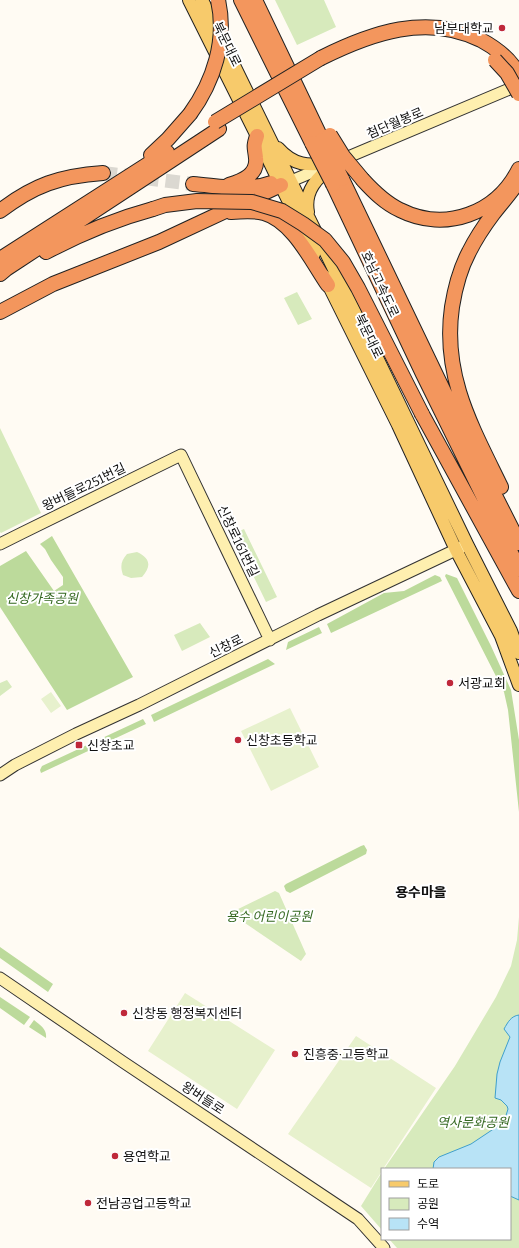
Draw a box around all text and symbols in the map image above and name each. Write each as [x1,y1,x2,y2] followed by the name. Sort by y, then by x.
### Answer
[210,19,244,69] street label: 북문대로
[434,21,494,36] place label: 남부대학교
[497,23,507,33] marker: 남부대학교
[365,104,425,142] street label: 첨단월봉로
[358,248,402,320] street label: 호남고속도로
[352,311,386,361] street label: 북문대로
[40,460,128,514] street label: 왕버들로251번길
[214,503,262,579] street label: 신창로161번길
[6,591,79,606] park label: 신창가족공원
[207,631,245,661] street label: 신창로
[458,676,506,691] place label: 서광교회
[445,678,455,688] marker: 서광교회
[246,733,318,748] place label: 신창초등학교
[233,735,243,745] marker: 신창초등학교
[87,738,135,753] place label: 신창초교
[74,740,84,750] marker: 신창초교
[395,884,447,901] district label: 용수마을
[226,909,313,924] park label: 용수 어린이공원
[132,1006,242,1021] place label: 신창동 행정복지센터
[119,1008,129,1018] marker: 신창동 행정복지센터
[303,1047,390,1062] place label: 진흥중·고등학교
[290,1049,300,1059] marker: 진흥중·고등학교
[179,1079,227,1117] street label: 왕버들로
[437,1115,510,1130] park label: 역사문화공원
[123,1149,171,1164] place label: 용연학교
[110,1151,120,1161] marker: 용연학교
[381,1168,511,1240] legend
[417,1177,439,1191] text: 도로
[96,1196,192,1211] place label: 전남공업고등학교
[417,1197,439,1211] text: 공원
[83,1198,93,1208] marker: 전남공업고등학교
[417,1217,439,1231] text: 수역

